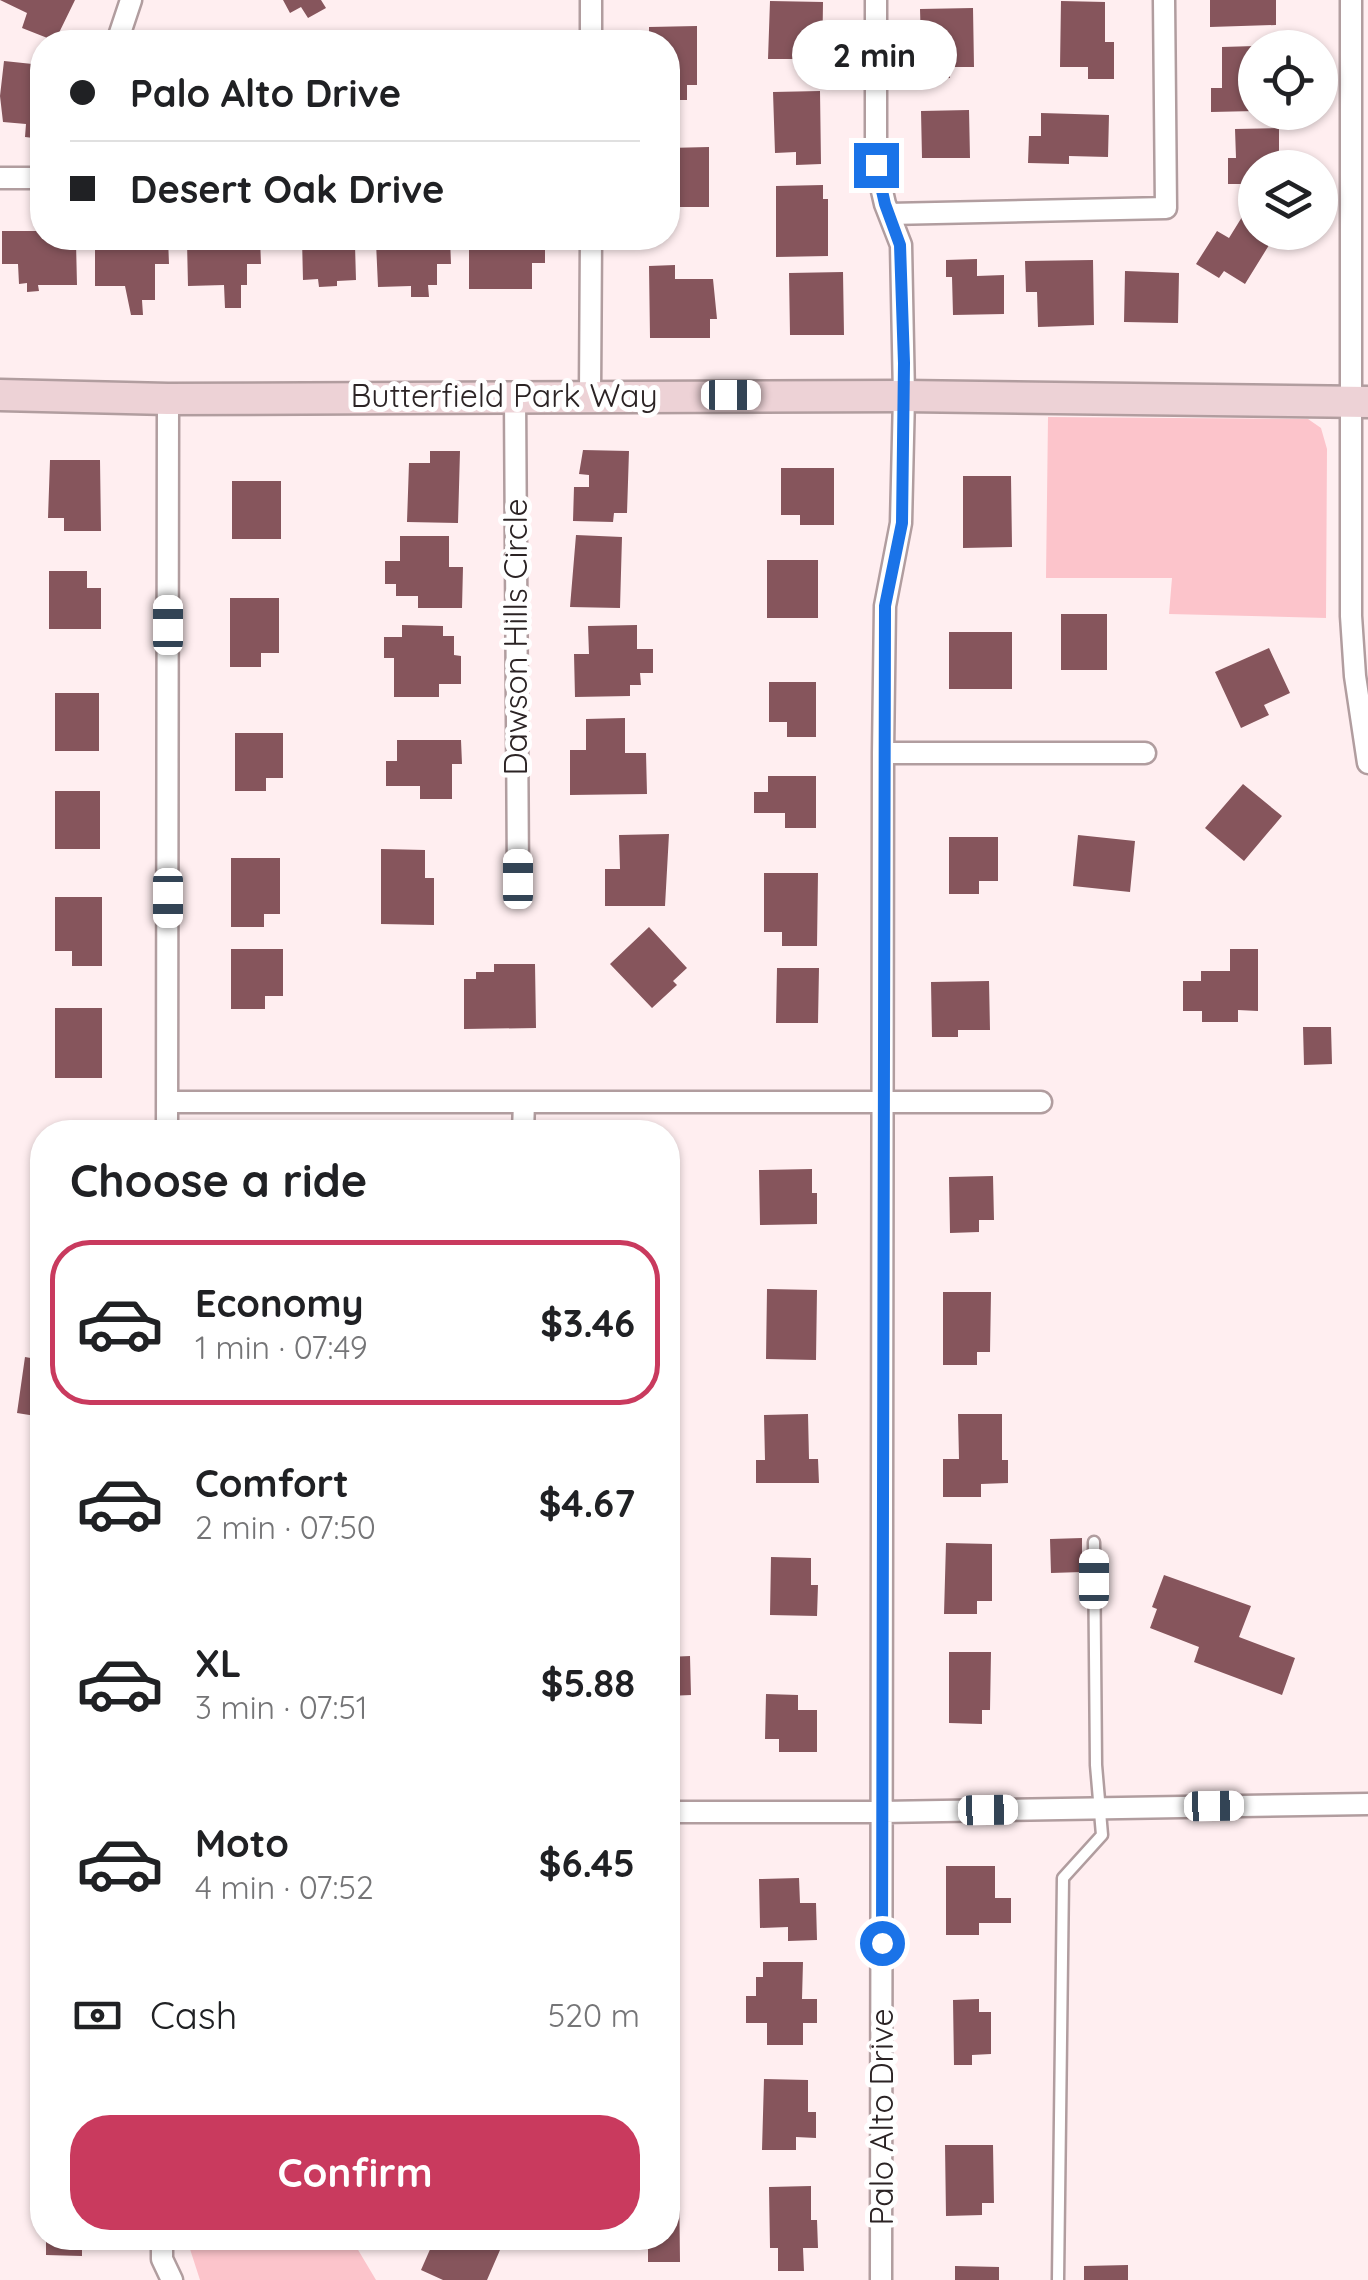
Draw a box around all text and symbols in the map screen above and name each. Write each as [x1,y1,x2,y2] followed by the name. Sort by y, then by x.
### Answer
[794,20,958,90] callout: 2 min
[1238,30,1338,250] map controls
[1238,30,1338,130] button: locate
[833,35,916,75] text: 2 min
[130,69,401,117] text: Palo Alto Drive
[854,143,899,188] route end
[1238,150,1338,250] button: layers
[130,165,445,213] text: Desert Oak Drive
[350,375,658,415] street label: Butterfield Park Way
[701,380,761,410] car
[495,498,535,776] street label: Dawson Hills Circle
[153,595,183,655] car
[503,849,533,909] car
[153,868,183,928] car
[70,1152,367,1208] text: Choose a ride
[75,1278,165,1368] icon: car
[195,1279,364,1327] text: Economy
[540,1299,635,1347] text: $3.46
[195,1327,368,1367] text: 1 min · 07:49
[75,1458,165,1548] icon: car
[195,1459,349,1507] text: Comfort
[539,1479,635,1527] text: $4.67
[195,1507,376,1547] text: 2 min · 07:50
[1079,1549,1109,1609] car
[75,1638,165,1728] icon: car
[195,1639,241,1687] text: XL
[541,1659,635,1707] text: $5.88
[195,1687,368,1727] text: 3 min · 07:51
[1184,1790,1244,1822] car
[958,1794,1018,1826] car
[75,1818,165,1908] icon: car
[195,1819,289,1867] text: Moto
[539,1839,635,1887] text: $6.45
[195,1867,374,1907] text: 4 min · 07:52
[860,1921,905,1966] route start
[70,1988,125,2043] icon: cash
[150,1991,237,2039] text: Cash
[548,1995,640,2035] text: 520 m
[861,2008,901,2226] street label: Palo Alto Drive
[70,2115,640,2230] button: Confirm

